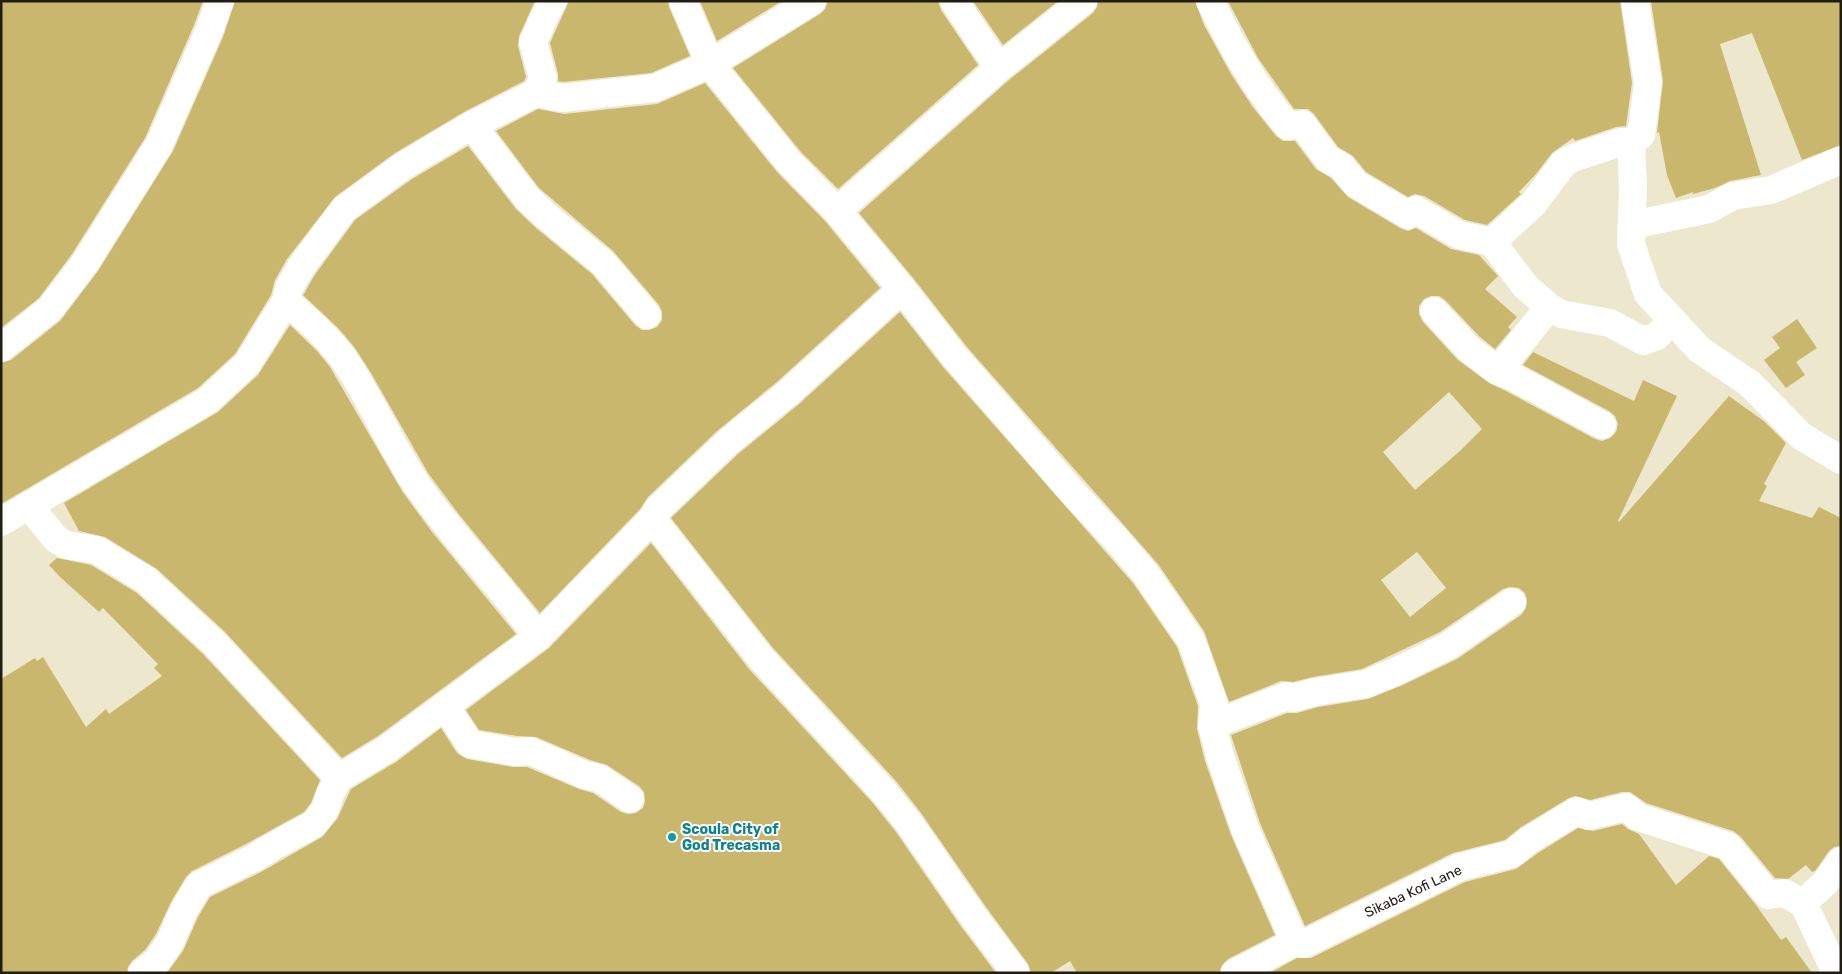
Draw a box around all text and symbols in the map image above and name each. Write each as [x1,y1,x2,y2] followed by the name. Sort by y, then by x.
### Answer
[682,821,780,854] place label: Scoula City of God Trecasma
[666,831,678,843] marker: Scoula City of God Trecasma
[1362,861,1465,921] street label: Sikaba Kofi Lane

